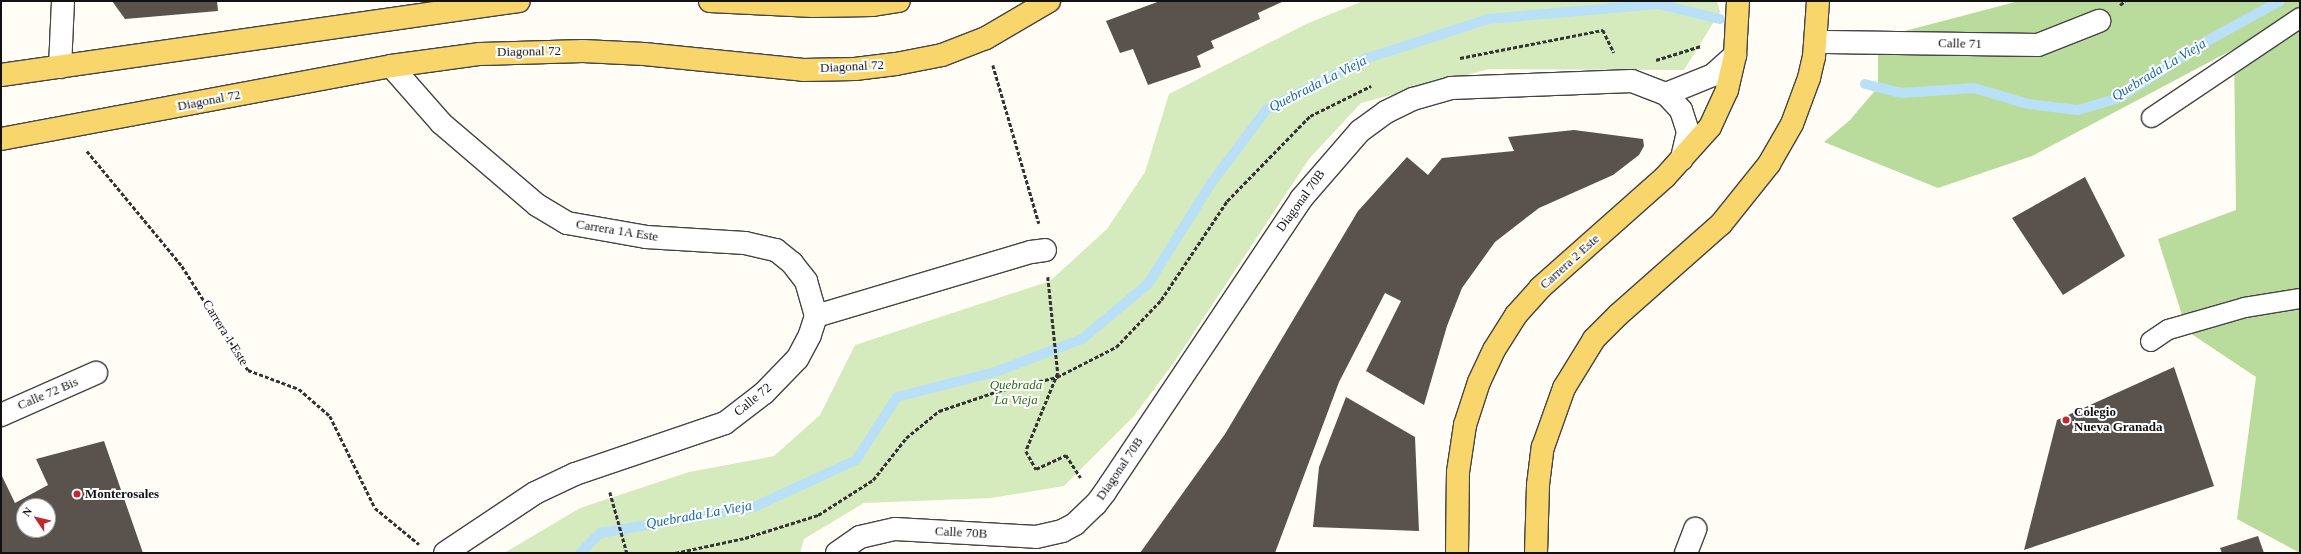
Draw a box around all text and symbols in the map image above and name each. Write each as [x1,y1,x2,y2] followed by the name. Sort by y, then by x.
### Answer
[2109,35,2209,105] water label: Quebrada La Vieja
[1938,36,1982,52] street label: Calle 71
[497,44,561,60] street label: Diagonal 72
[1266,52,1370,116] water label: Quebrada La Vieja
[820,58,884,76] street label: Diagonal 72
[176,87,242,115] street label: Diagonal 72
[1273,167,1329,235] street label: Diagonal 70B
[574,217,660,245] street label: Carrera 1A Este
[1537,231,1603,293] street label: Carrera 2 Este
[199,297,251,369] street label: Carrera 1 Este
[15,374,81,414] street label: Calle 72 Bis
[990,378,1042,409] park label: Quebrada La Vieja
[731,380,775,420] street label: Calle 72
[2074,405,2162,436] place label: Colegio Nueva Granada
[2061,415,2071,425] marker: Colegio Nueva Granada
[1093,435,1147,503] street label: Diagonal 70B
[85,486,159,502] place label: Monterosales
[72,489,82,499] marker: Monterosales
[645,497,753,533] water label: Quebrada La Vieja
[16,498,56,538] north arrow
[20,505,34,518] text: N
[934,524,988,542] street label: Calle 70B

